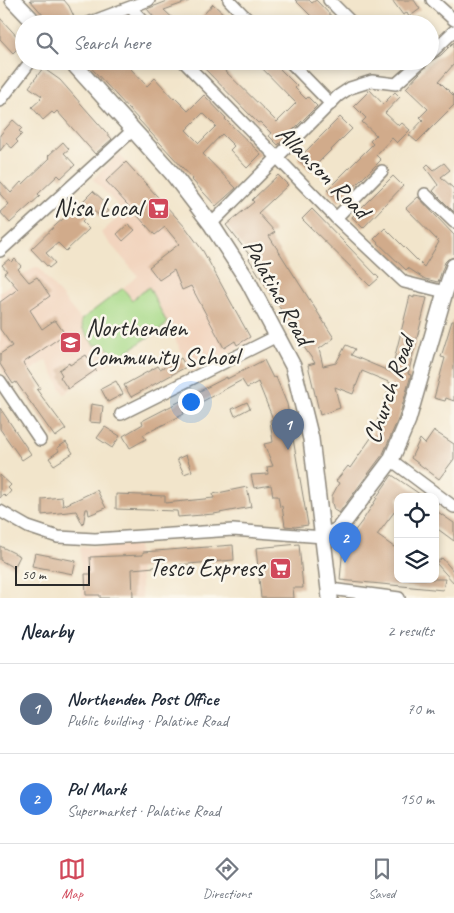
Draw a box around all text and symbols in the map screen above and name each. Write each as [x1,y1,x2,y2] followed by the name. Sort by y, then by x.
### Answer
[15,15,439,70] search box
[33,29,61,57] icon: search
[73,31,150,55] text: Search here
[269,118,379,228] street label: Allanson Road
[54,192,147,224] place label: Nisa Local
[146,196,170,220] supermarket icon: Nisa Local
[236,233,322,354] street label: Palatine Road
[86,312,244,373] place label: Northenden Community School
[356,329,424,448] street label: Church Road
[58,330,82,354] school or university icon: Northenden Community School
[178,389,204,415] your location
[272,409,304,450] pin: 1
[394,493,439,583] map controls
[394,493,439,538] button: locate
[329,522,361,563] pin: 2
[394,538,439,583] button: layers
[149,552,266,584] place label: Tesco Express
[268,556,292,580] supermarket icon: Tesco Express
[15,563,90,586] scale bar
[22,566,46,583] text: 50 m
[20,618,73,644] text: Nearby
[387,621,434,641] text: 2 results
[67,687,218,711] text: Northenden Post Office
[32,699,40,719] text: 1
[407,699,434,719] text: 70 m
[67,711,228,731] text: Public building · Palatine Road
[67,777,126,801] text: Pol Mark
[32,789,40,809] text: 2
[400,789,434,809] text: 150 m
[67,801,220,821] text: Supermarket · Palatine Road
[58,855,86,902] tab: Map
[203,855,251,902] tab: Directions
[368,855,396,902] tab: Saved

